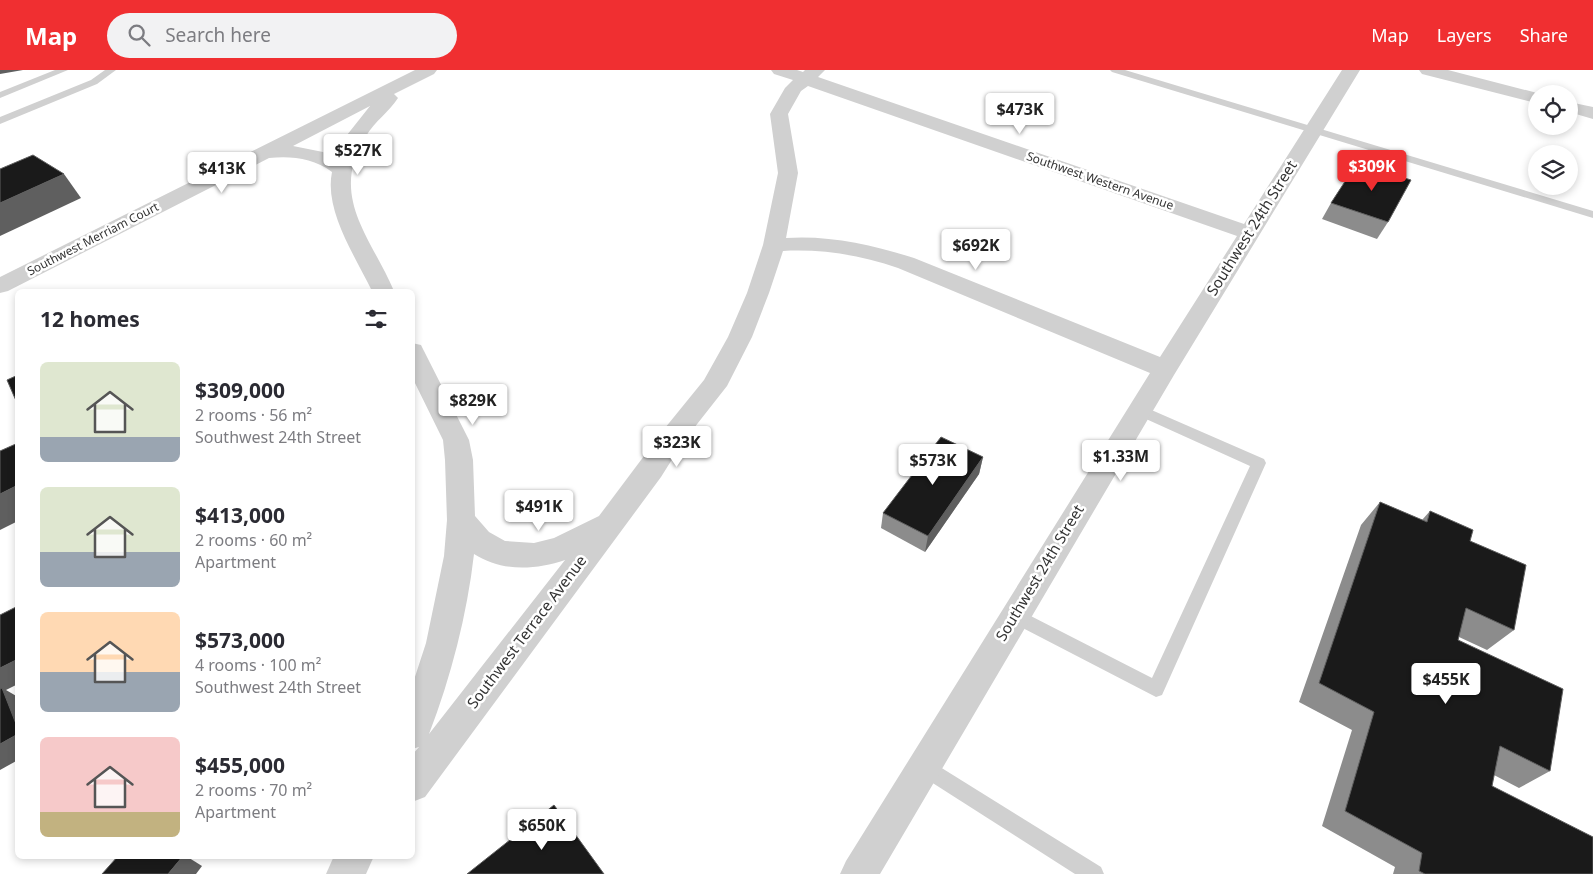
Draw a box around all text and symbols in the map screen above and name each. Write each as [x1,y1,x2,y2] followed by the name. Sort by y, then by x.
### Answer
[107,13,457,58] search box
[25,19,77,52] text: Map
[125,21,153,49] icon: search
[165,22,271,48] text: Search here
[1371,23,1409,47] text: Map
[1437,23,1492,47] text: Layers
[1520,23,1568,47] text: Share
[1528,85,1578,195] map controls
[1528,85,1578,135] button: locate
[985,92,1055,135] pin: $473K
[996,98,1044,120] text: $473K
[323,134,393,176] pin: $527K
[334,139,382,161] text: $527K
[1528,145,1578,195] button: layers
[1024,147,1176,214] street label: Southwest Western Avenue
[1337,150,1407,192] pin: $309K
[187,152,257,194] pin: $413K
[1348,155,1396,177] text: $309K
[1201,156,1301,299] street label: Southwest 24th Street
[198,157,246,179] text: $413K
[24,198,162,279] street label: Southwest Merriam Court
[941,228,1011,271] pin: $692K
[952,234,1000,256] text: $692K
[40,305,140,333] text: 12 homes
[362,305,390,333] icon: filters
[195,376,285,404] text: $309,000
[80,382,140,442] icon: home
[438,384,508,426] pin: $829K
[449,389,497,411] text: $829K
[195,404,312,426] text: 2 rooms · 56 m²
[195,426,361,448] text: Southwest 24th Street
[642,426,712,468] pin: $323K
[653,431,701,453] text: $323K
[1080,440,1162,482] pin: $1.33M
[898,444,968,486] pin: $573K
[1093,445,1149,467] text: $1.33M
[909,449,957,471] text: $573K
[504,490,574,532] pin: $491K
[515,495,563,517] text: $491K
[990,500,1088,644] street label: Southwest 24th Street
[195,501,285,529] text: $413,000
[80,507,140,567] icon: home
[195,529,312,551] text: 2 rooms · 60 m²
[195,551,276,573] text: Apartment
[462,551,590,712] street label: Southwest Terrace Avenue
[195,626,285,654] text: $573,000
[80,632,140,692] icon: home
[195,654,321,676] text: 4 rooms · 100 m²
[1411,662,1481,705] pin: $455K
[1422,668,1470,690] text: $455K
[195,676,361,698] text: Southwest 24th Street
[195,751,285,779] text: $455,000
[80,757,140,817] icon: home
[195,779,312,801] text: 2 rooms · 70 m²
[195,801,276,823] text: Apartment
[507,808,577,851] pin: $650K
[518,814,566,836] text: $650K

